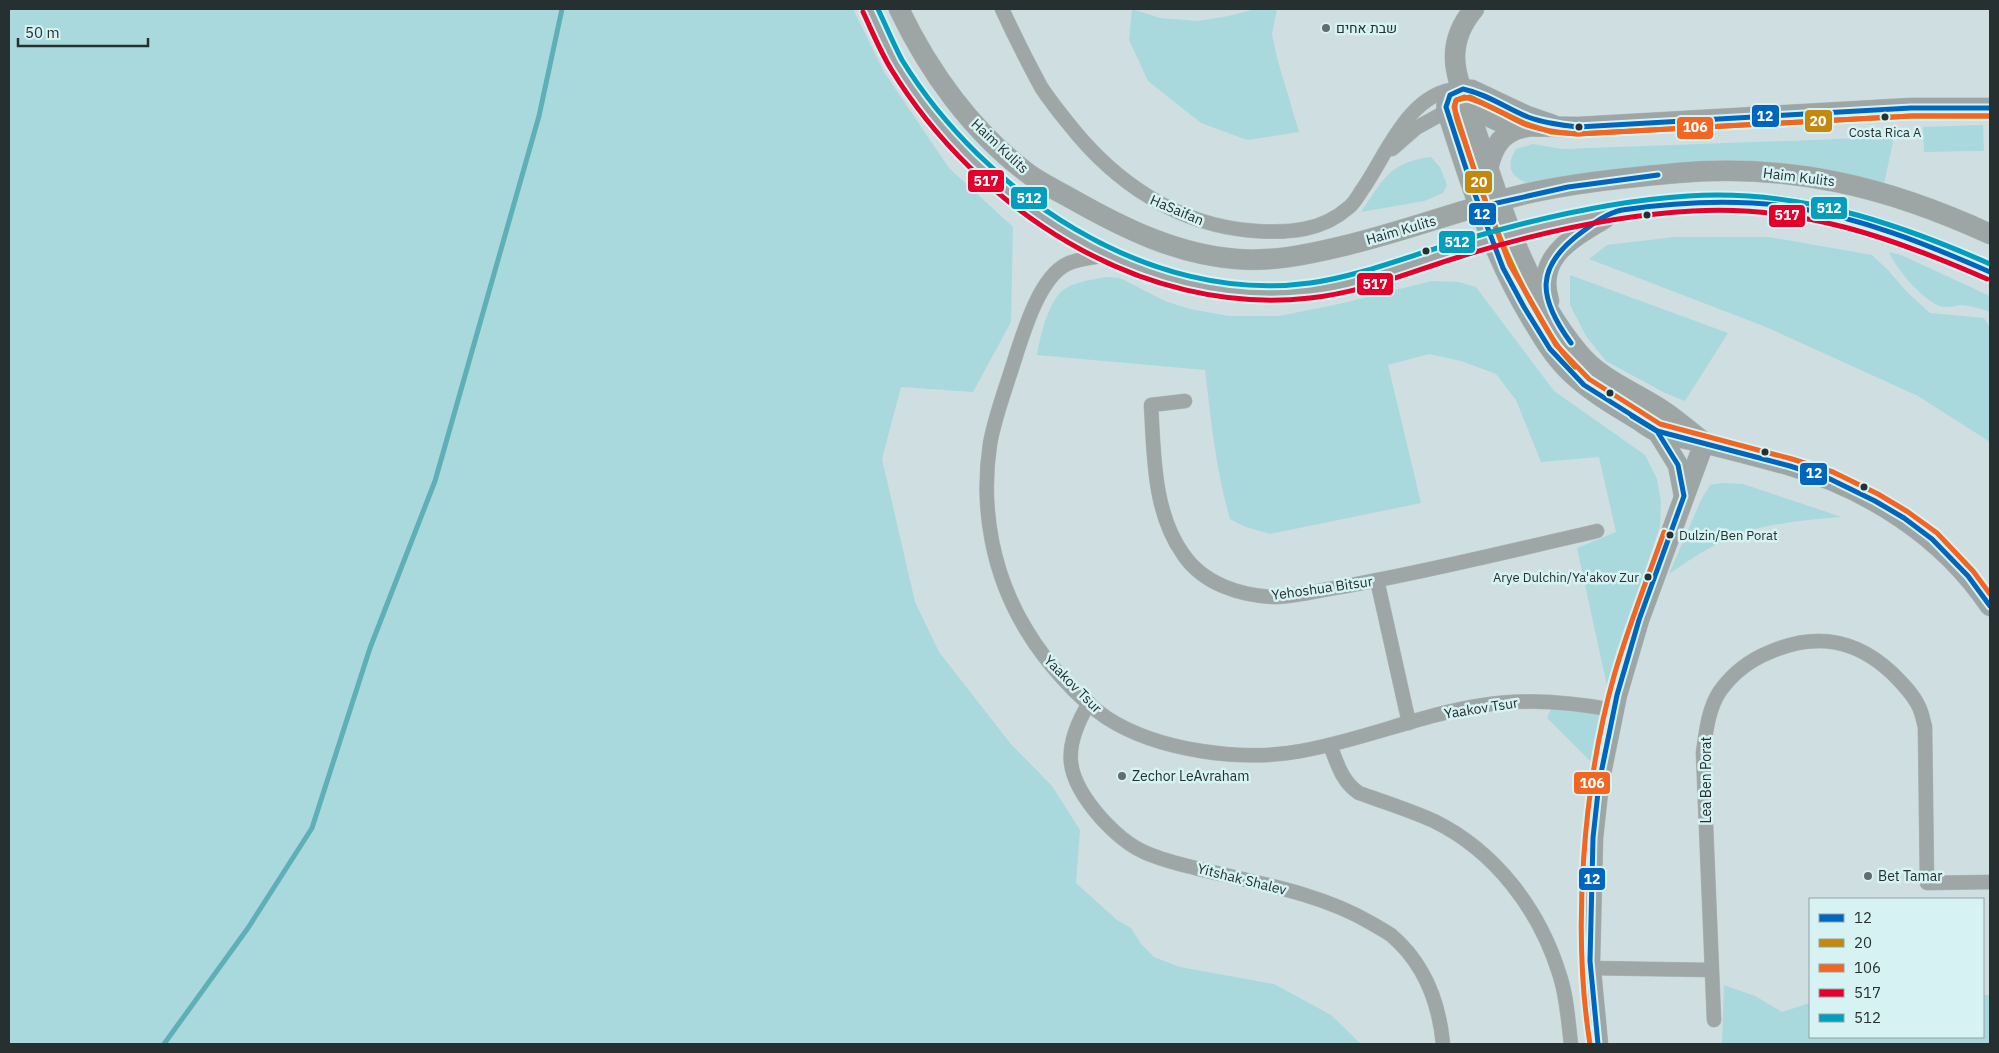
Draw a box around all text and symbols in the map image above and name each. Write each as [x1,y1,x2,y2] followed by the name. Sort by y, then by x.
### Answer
[18,15,148,47] scale bar
[1336,19,1397,37] place label: שבת אחים
[1320,22,1332,34] marker: שבת אחים
[25,23,60,42] text: 50 m
[1751,104,1780,128] line badge: 12
[1757,107,1773,125] text: 12
[1804,109,1833,133] line badge: 20
[1810,112,1826,130] text: 20
[1880,112,1890,122] marker: Costa Rica A
[967,115,1033,177] street label: Haim Kulits
[1676,116,1714,140] line badge: 106
[1682,118,1708,136] text: 106
[1574,122,1584,132] unlabelled marker
[1849,124,1922,141] place label: Costa Rica A
[1762,164,1836,190] street label: Haim Kulits
[967,169,1005,193] line badge: 517
[1464,170,1493,194] line badge: 20
[973,172,999,190] text: 517
[1471,173,1487,191] text: 20
[1010,186,1048,210] line badge: 512
[1016,189,1042,207] text: 512
[1148,191,1206,229] street label: HaSaifan
[1810,196,1848,220] line badge: 512
[1816,199,1842,217] text: 512
[1468,202,1497,226] line badge: 12
[1768,204,1806,228] line badge: 517
[1474,205,1490,223] text: 12
[1774,206,1800,224] text: 517
[1642,210,1652,220] unlabelled marker
[1364,211,1438,249] street label: Haim Kulits
[1438,230,1476,254] line badge: 512
[1444,233,1470,251] text: 512
[1421,246,1431,256] unlabelled marker
[1356,272,1394,296] line badge: 517
[1362,275,1388,293] text: 517
[1605,388,1615,398] unlabelled marker
[1760,447,1770,457] unlabelled marker
[1799,462,1828,486] line badge: 12
[1806,464,1822,482] text: 12
[1859,482,1869,492] unlabelled marker
[1679,527,1778,544] place label: Dulzin/Ben Porat
[1665,530,1675,540] marker: Dulzin/Ben Porat
[1493,569,1639,586] place label: Arye Dulchin/Ya'akov Zur
[1270,572,1374,604] street label: Yehoshua Bitsur
[1643,572,1653,582] marker: Arye Dulchin/Ya'akov Zur
[1040,651,1106,717] street label: Yaakov Tsur
[1443,693,1519,723] street label: Yaakov Tsur
[1697,736,1715,823] street label: Lea Ben Porat
[1132,767,1249,785] place label: Zechor LeAvraham
[1116,770,1128,782] marker: Zechor LeAvraham
[1573,771,1611,795] line badge: 106
[1579,774,1605,792] text: 106
[1196,859,1289,899] street label: Yitshak Shalev
[1578,867,1606,891] line badge: 12
[1878,867,1942,885] place label: Bet Tamar
[1584,870,1600,888] text: 12
[1862,870,1874,882] marker: Bet Tamar
[1809,898,1984,1038] legend
[1854,908,1872,927] text: 12
[1854,933,1872,952] text: 20
[1854,958,1881,977] text: 106
[1854,983,1881,1002] text: 517
[1854,1008,1881,1027] text: 512

